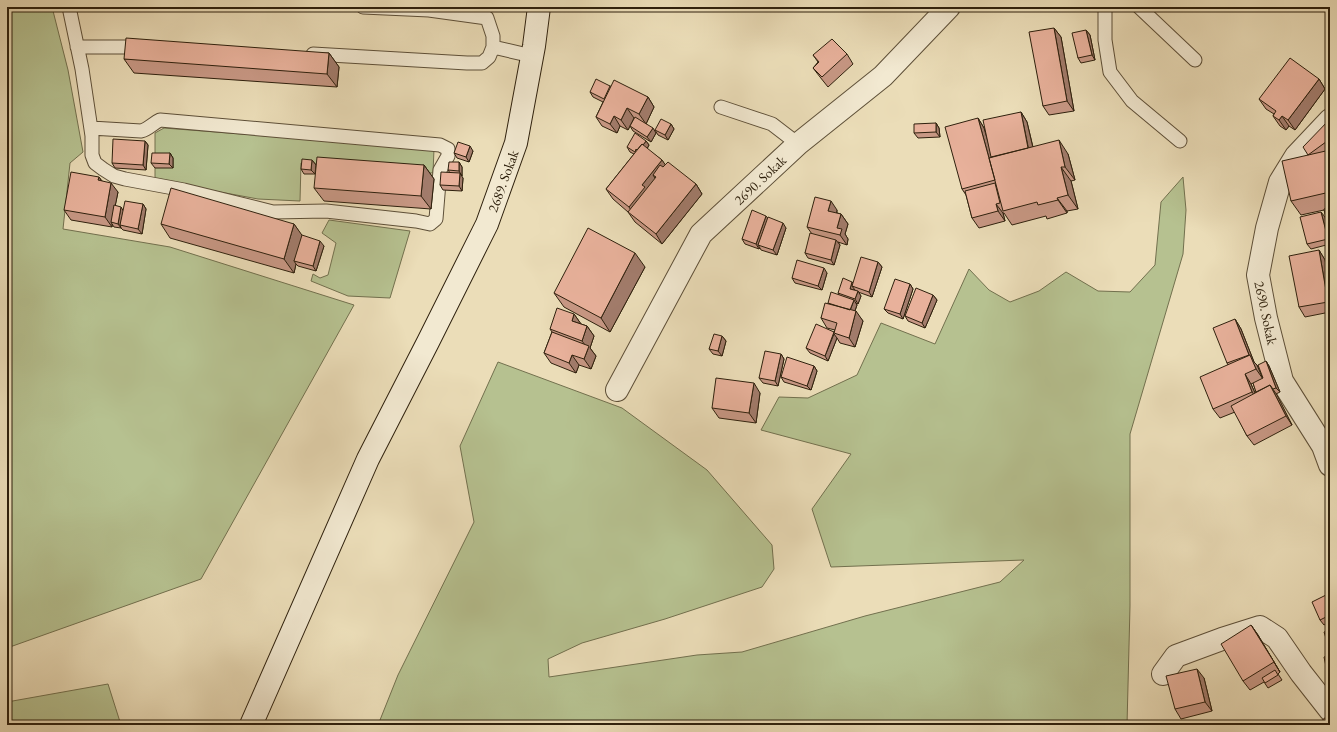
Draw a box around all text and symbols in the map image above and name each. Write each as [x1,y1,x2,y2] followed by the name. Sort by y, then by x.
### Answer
[483,147,523,215] street label: 2689. Sokak
[730,151,790,209] street label: 2690. Sokak
[1250,279,1282,347] street label: 2690. Sokak

